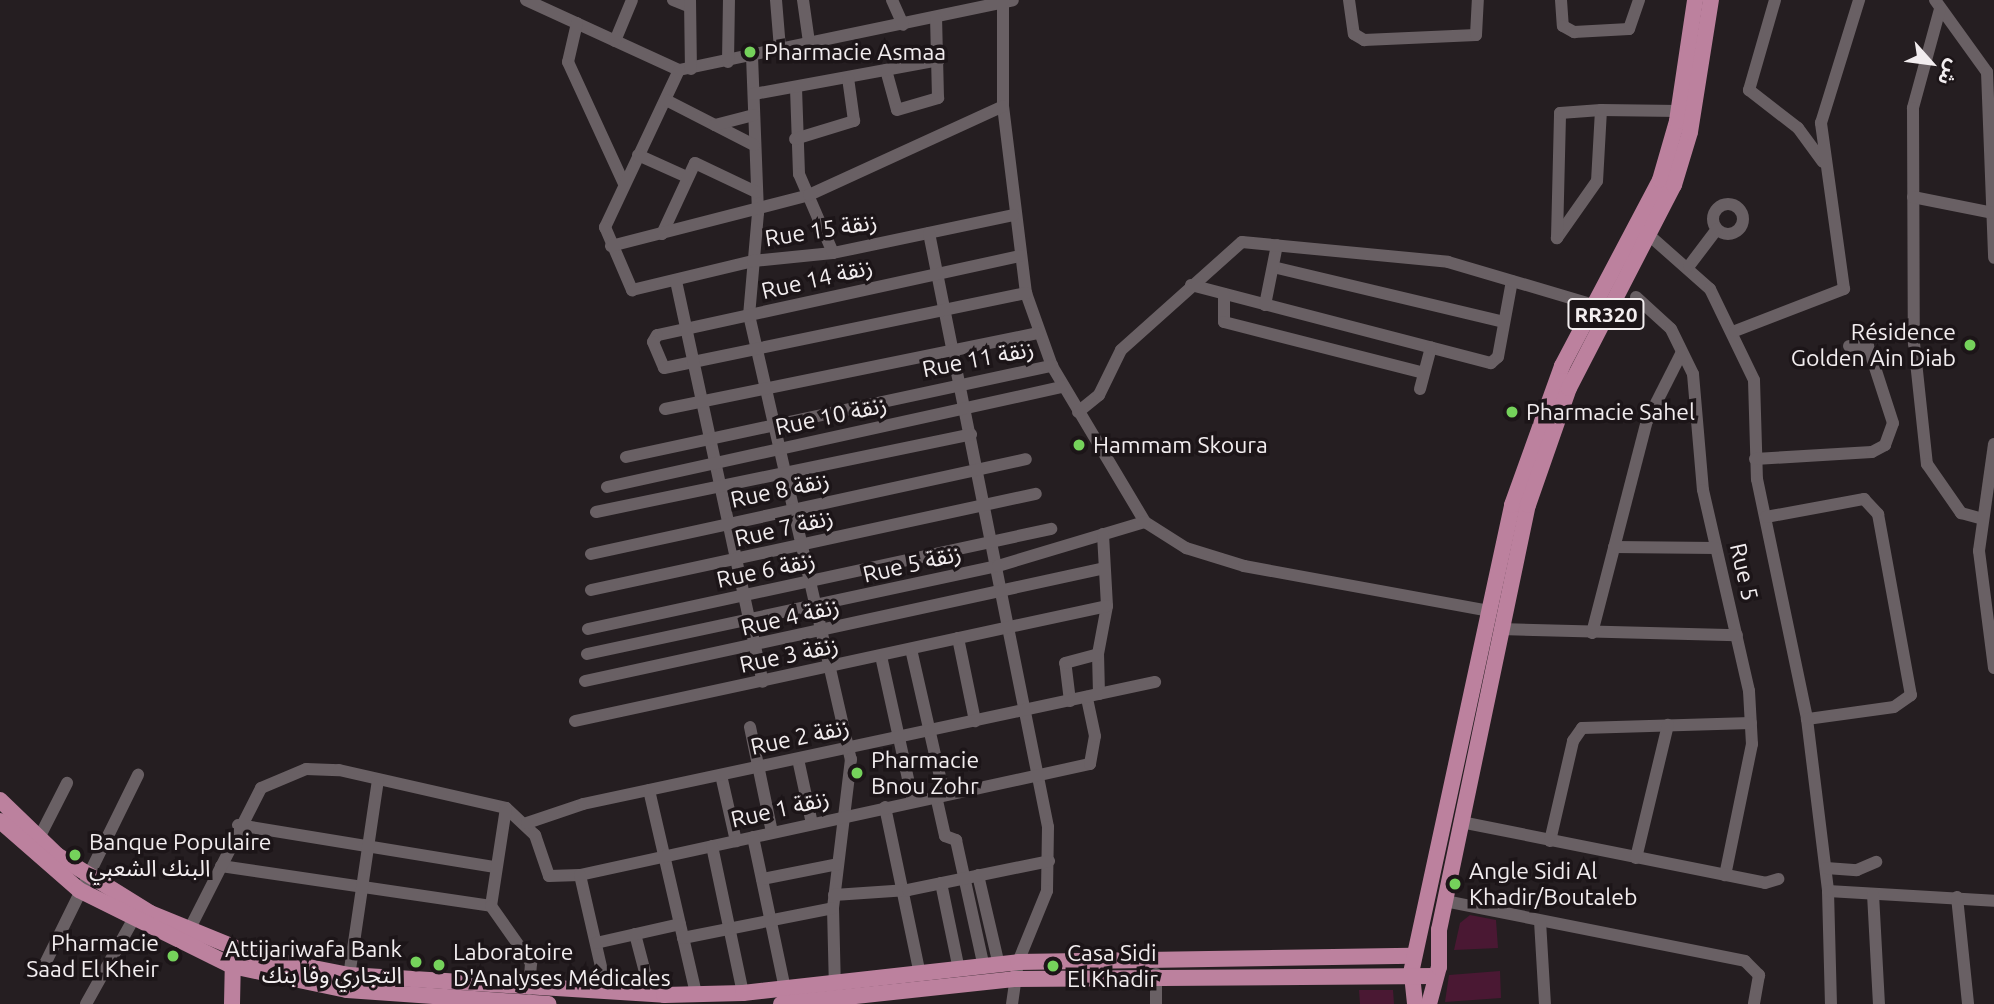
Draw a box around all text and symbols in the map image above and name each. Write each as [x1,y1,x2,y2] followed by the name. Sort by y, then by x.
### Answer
[1896,28,1966,98] north arrow
[764,38,946,66] place label: Pharmacie Asmaa
[742,44,758,60] marker: Pharmacie Asmaa
[1934,56,1965,90] text: ش
[763,208,879,252] street label: Rue 15 زنقة
[759,253,875,305] street label: Rue 14 زنقة
[1566,296,1646,332] road number: RR320
[1791,318,1956,372] place label: Résidence Golden Ain Diab
[920,335,1036,383] street label: Rue 11 زنقة
[1962,337,1978,353] marker: Résidence Golden Ain Diab
[773,391,889,441] street label: Rue 10 زنقة
[1526,398,1695,426] place label: Pharmacie Sahel
[1504,404,1520,420] marker: Pharmacie Sahel
[1093,431,1268,459] place label: Hammam Skoura
[1071,437,1087,453] marker: Hammam Skoura
[728,466,832,514] street label: Rue 8 زنقة
[732,503,836,553] street label: Rue 7 زنقة
[860,539,964,589] street label: Rue 5 زنقة
[1724,540,1764,604] street label: Rue 5
[714,546,818,594] street label: Rue 6 زنقة
[738,592,842,642] street label: Rue 4 زنقة
[737,631,841,679] street label: Rue 3 زنقة
[748,713,852,761] street label: Rue 2 زنقة
[871,746,979,800] place label: Pharmacie Bnou Zohr
[849,765,865,781] marker: Pharmacie Bnou Zohr
[728,784,832,834] street label: Rue 1 زنقة
[89,828,272,882] place label: Banque Populaire البنك الشعبي
[67,847,83,863] marker: Banque Populaire البنك الشعبي
[1469,857,1638,911] place label: Angle Sidi Al Khadir/Boutaleb
[1447,876,1463,892] marker: Angle Sidi Al Khadir/Boutaleb
[26,929,159,983] place label: Pharmacie Saad El Kheir
[225,935,402,989] place label: Attijariwafa Bank التجاري وفا بنك
[453,938,671,992] place label: Laboratoire D'Analyses Médicales
[1067,939,1158,993] place label: Casa Sidi El Khadir
[165,948,181,964] marker: Pharmacie Saad El Kheir
[408,954,424,970] marker: Attijariwafa Bank التجاري وفا بنك
[431,957,447,973] marker: Laboratoire D'Analyses Médicales
[1045,958,1061,974] marker: Casa Sidi El Khadir

